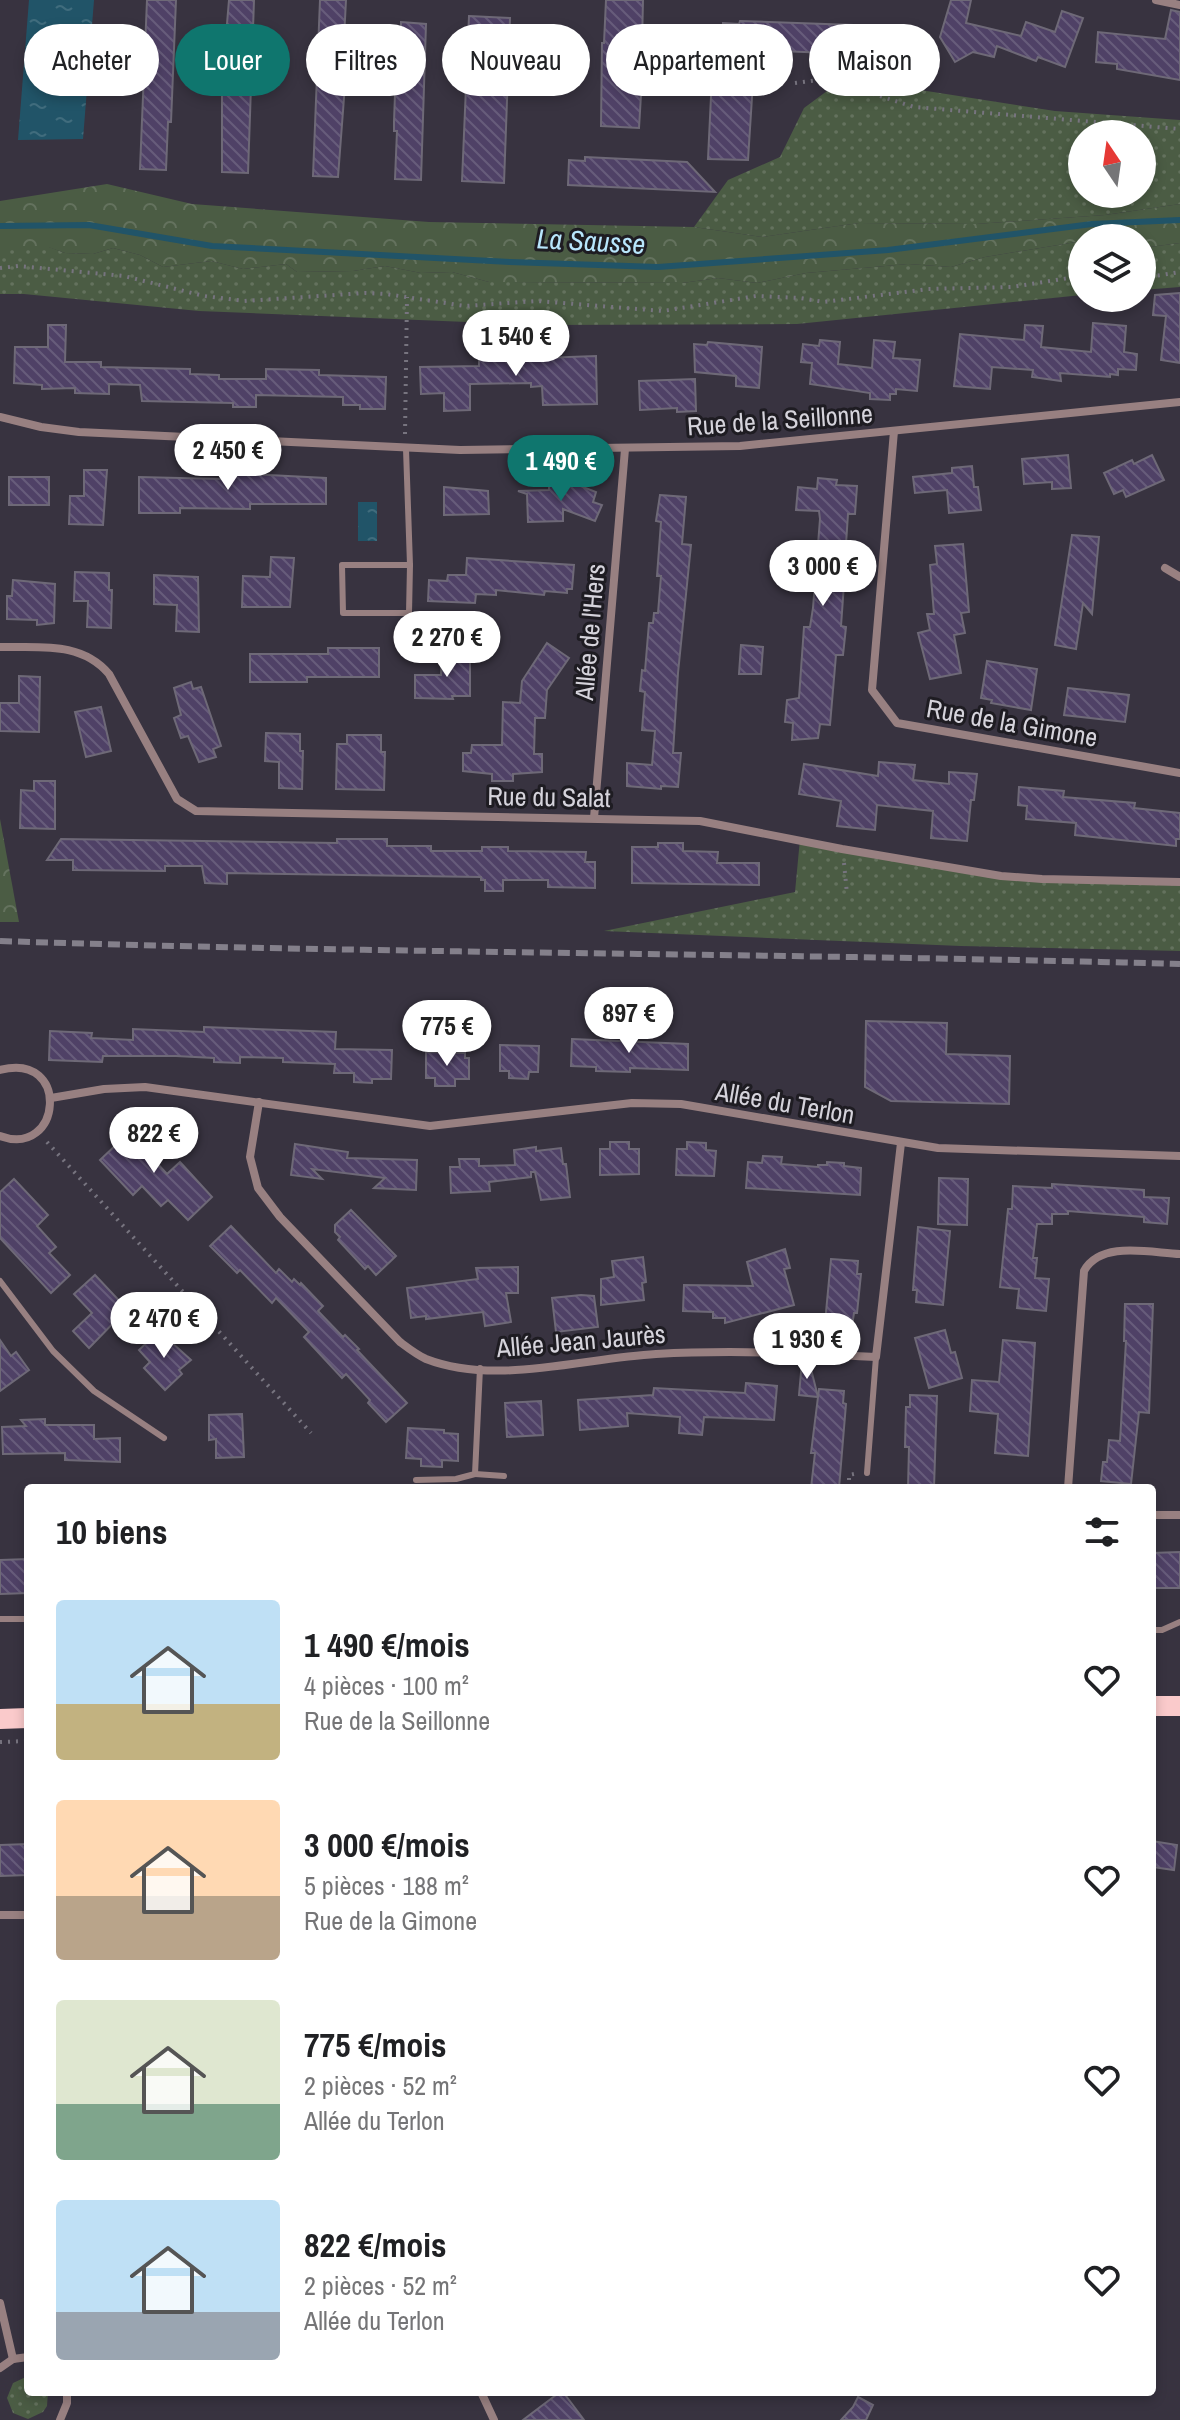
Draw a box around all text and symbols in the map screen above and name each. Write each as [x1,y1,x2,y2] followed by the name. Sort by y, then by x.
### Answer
[24,24,159,96] chip: Acheter
[175,24,290,96] chip: Louer
[306,24,426,96] chip: Filtres
[442,24,590,96] chip: Nouveau
[606,24,793,96] chip: Appartement
[809,24,940,96] chip: Maison
[1068,120,1156,208] north arrow
[1068,120,1156,312] map controls
[536,219,646,263] water label: La Sausse
[1068,224,1156,312] button: layers
[442,310,590,378] pin: 1 540 €
[480,318,552,353] text: 1 540 €
[686,396,874,443] street label: Rue de la Seillonne
[154,424,302,492] pin: 2 450 €
[192,432,264,467] text: 2 450 €
[487,435,635,503] pin: 1 490 €
[525,443,597,478] text: 1 490 €
[749,540,897,608] pin: 3 000 €
[787,548,859,583] text: 3 000 €
[566,562,613,703] street label: Allée de l'Hers
[373,611,521,679] pin: 2 270 €
[411,619,483,654] text: 2 270 €
[924,690,1100,755] street label: Rue de la Gimone
[487,778,611,815] street label: Rue du Salat
[573,987,685,1055] pin: 897 €
[602,995,656,1030] text: 897 €
[391,1000,503,1068] pin: 775 €
[420,1008,474,1043] text: 775 €
[712,1073,857,1132] street label: Allée du Terlon
[98,1107,210,1175] pin: 822 €
[127,1115,181,1150] text: 822 €
[90,1292,238,1360] pin: 2 470 €
[128,1300,200,1335] text: 2 470 €
[733,1313,881,1381] pin: 1 930 €
[494,1316,667,1365] street label: Allée Jean Jaurès
[771,1321,843,1356] text: 1 930 €
[56,1509,168,1555] text: 10 biens
[1080,1510,1124,1554] icon: filters
[304,1622,470,1668] text: 1 490 €/mois
[120,1632,216,1728] icon: home
[1080,1658,1124,1702] icon: heart
[304,1668,469,1703] text: 4 pièces · 100 m²
[304,1703,490,1738] text: Rue de la Seillonne
[304,1822,470,1868] text: 3 000 €/mois
[120,1832,216,1928] icon: home
[1080,1858,1124,1902] icon: heart
[304,1868,469,1903] text: 5 pièces · 188 m²
[304,1903,477,1938] text: Rue de la Gimone
[304,2022,447,2068] text: 775 €/mois
[120,2032,216,2128] icon: home
[1080,2058,1124,2102] icon: heart
[304,2068,457,2103] text: 2 pièces · 52 m²
[304,2103,445,2138] text: Allée du Terlon
[304,2222,447,2268] text: 822 €/mois
[120,2232,216,2328] icon: home
[1080,2258,1124,2302] icon: heart
[304,2268,457,2303] text: 2 pièces · 52 m²
[304,2303,445,2338] text: Allée du Terlon

